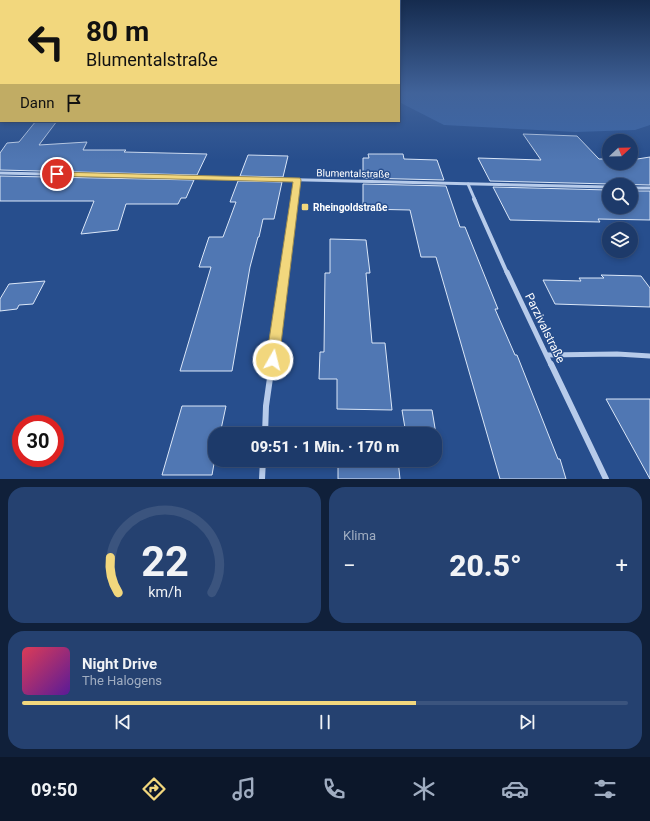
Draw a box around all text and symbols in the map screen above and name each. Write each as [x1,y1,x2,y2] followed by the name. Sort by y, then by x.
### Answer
[86,15,149,48] text: 80 m
[20,16,72,68] icon: left
[86,49,218,70] text: Blumentalstraße
[63,92,85,114] icon: arrive
[20,94,55,112] text: Dann
[602,134,638,170] north arrow
[602,134,638,258] map controls
[40,157,74,191] pin
[46,163,68,185] icon: arrive
[316,167,390,180] street label: Blumentalstraße
[602,178,638,214] button: search
[300,202,310,212] marker: Rheingoldstraße
[313,202,388,213] place label: Rheingoldstraße
[602,222,638,258] button: layers
[522,291,568,365] street label: Parzivalstraße
[252,339,294,381] position arrow
[12,415,64,467] speed limit sign: 30
[251,438,399,456] text: 09:51 · 1 Min. · 170 m
[343,528,376,543] text: Klima
[141,537,188,586] text: 22
[449,548,522,583] text: 20.5°
[343,553,356,578] text: −
[616,553,628,578] text: +
[148,584,181,600] text: km/h
[82,655,157,673] text: Night Drive
[82,673,162,688] text: The Halogens
[112,711,134,733] icon: previous
[314,711,336,733] icon: pause
[516,711,538,733] icon: next
[140,775,168,803] icon: directions
[230,775,258,803] icon: music
[320,775,348,803] icon: phone
[410,775,438,803] icon: climate
[501,775,529,803] icon: car
[591,775,619,803] icon: filters
[31,779,78,800] text: 09:50

